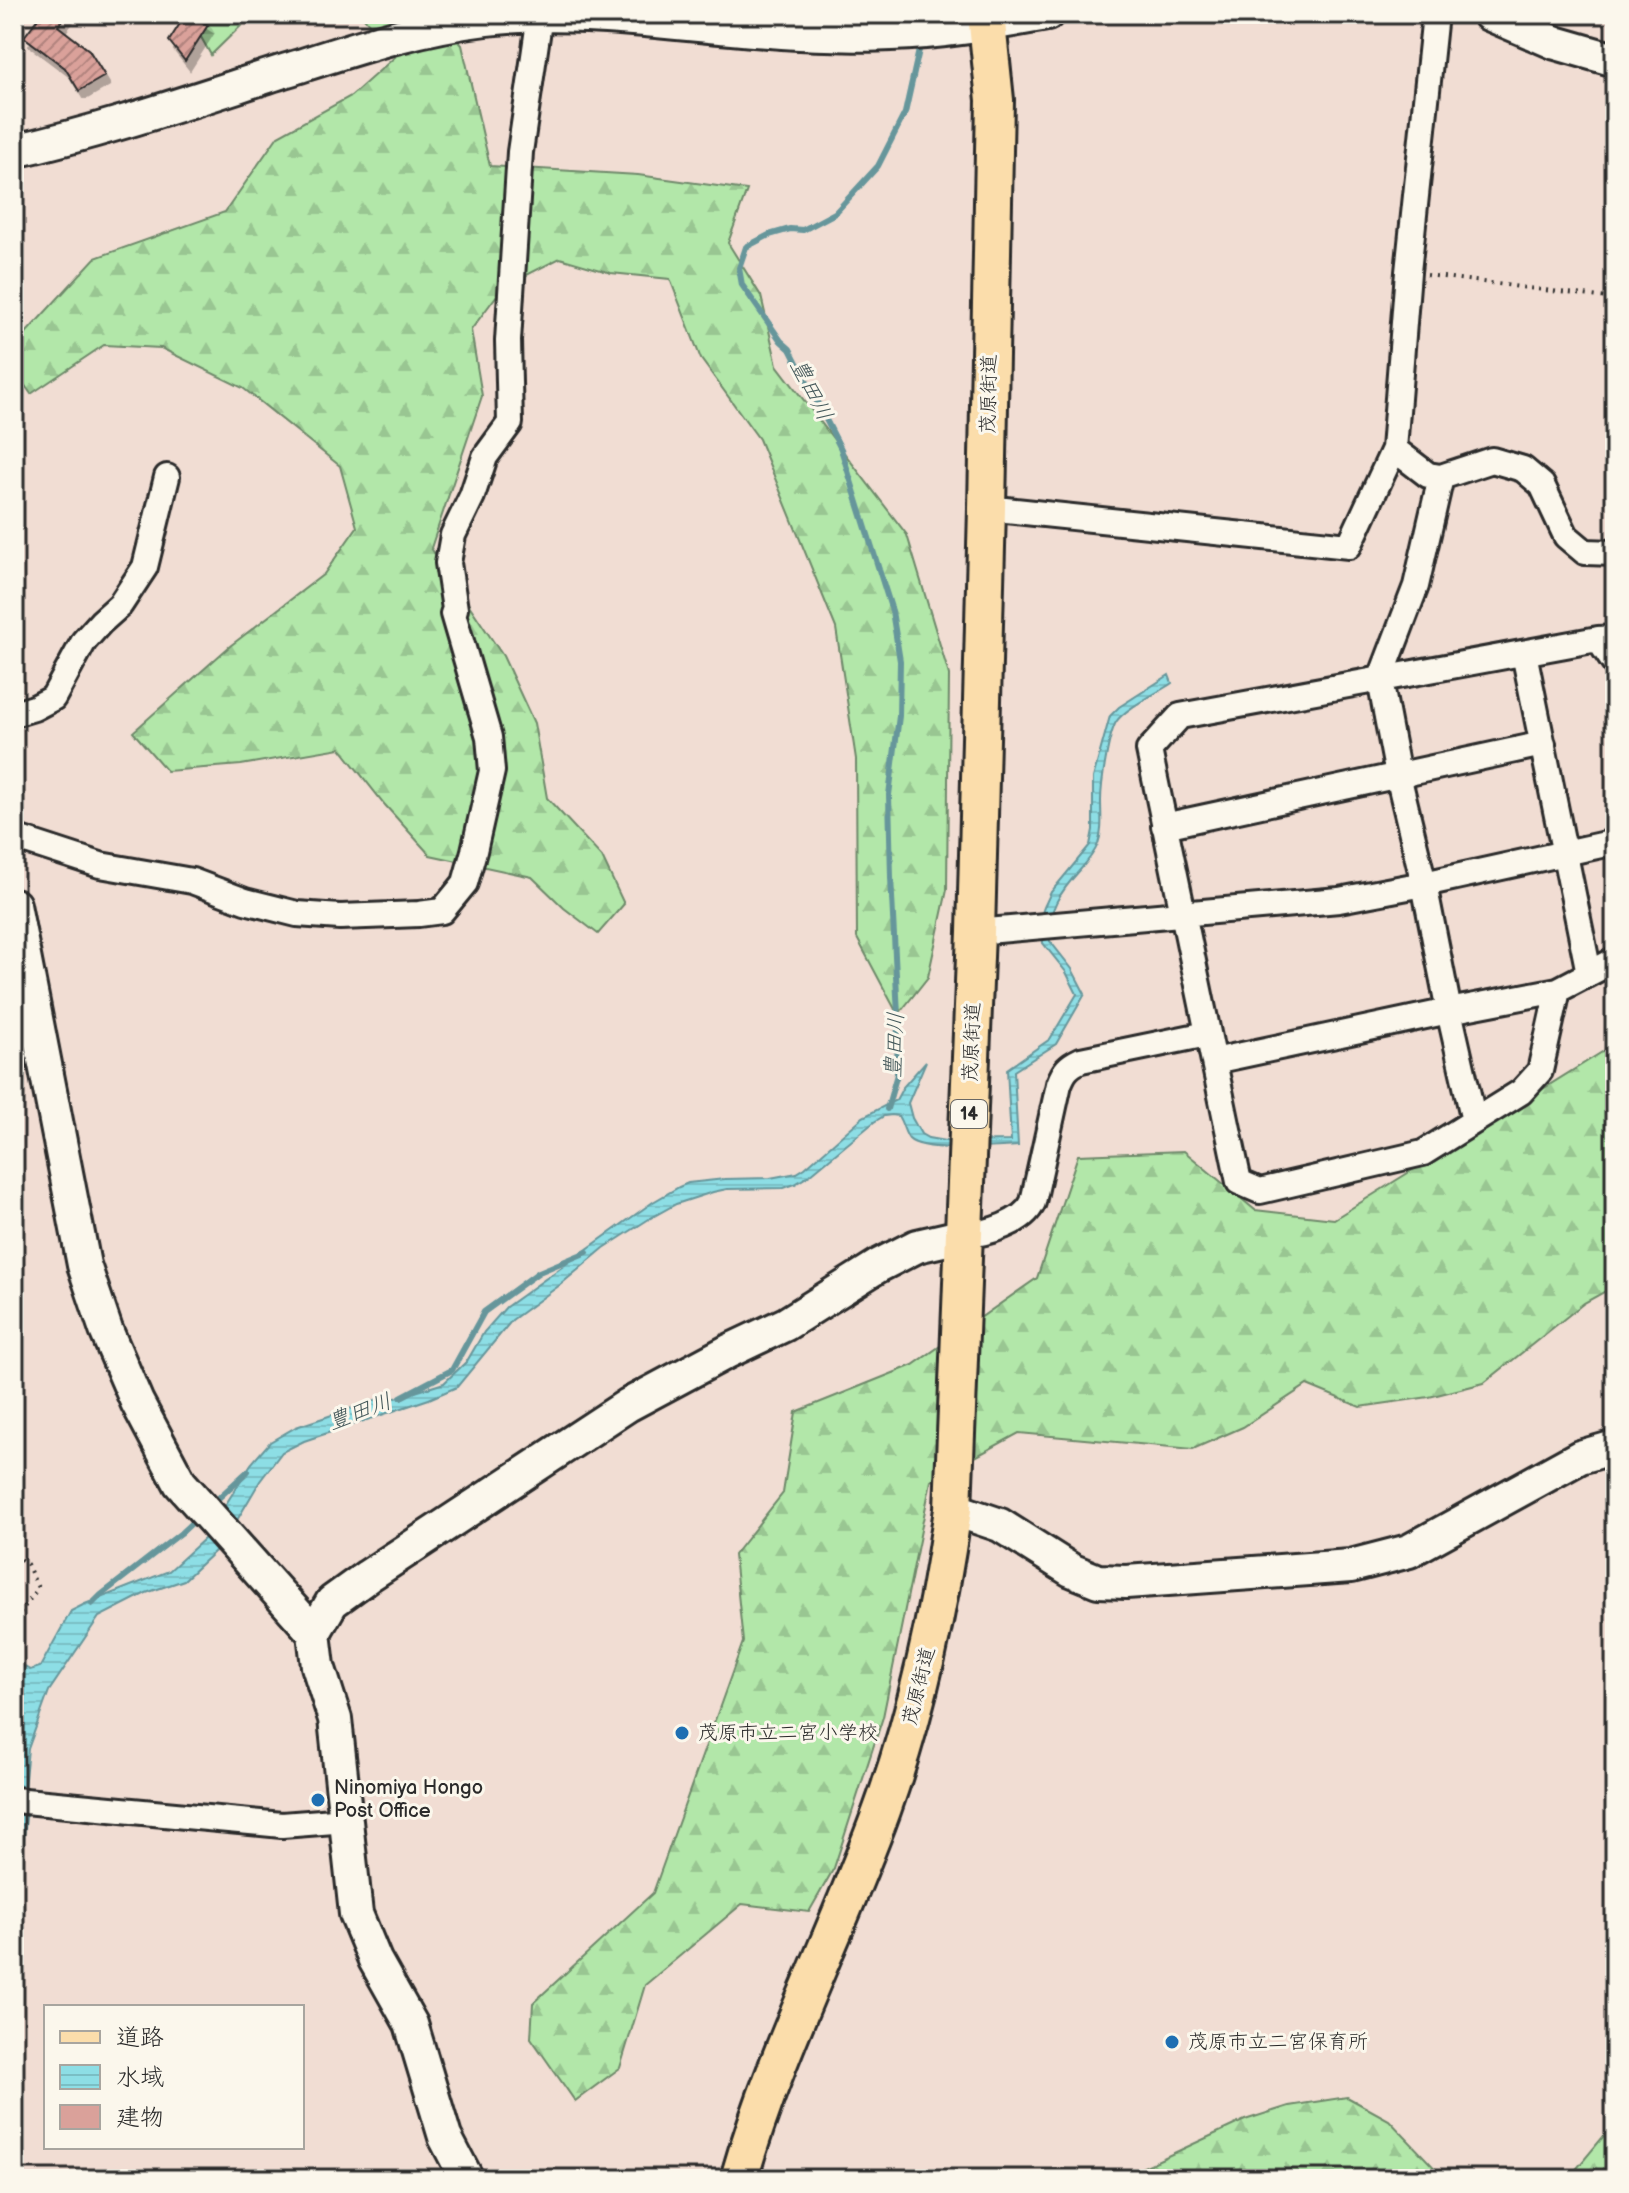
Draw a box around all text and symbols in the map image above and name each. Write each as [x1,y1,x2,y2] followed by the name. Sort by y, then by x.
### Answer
[784,354,838,426] water label: 豊田川
[976,354,1002,434] street label: 茂原街道
[959,1002,985,1082] street label: 茂原街道
[880,1011,910,1079] water label: 豊田川
[951,1100,987,1128] road number: 14
[324,1388,396,1436] water label: 豊田川
[898,1644,940,1728] street label: 茂原街道
[698,1721,878,1745] place label: 茂原市立二宮小学校
[673,1724,691,1742] marker: 茂原市立二宮小学校
[334,1776,483,1823] place label: Ninomiya Hongo Post Office
[309,1791,327,1809] marker: Ninomiya Hongo Post Office
[44,2005,304,2149] legend
[116,2023,164,2052] text: 道路
[1188,2030,1368,2054] place label: 茂原市立二宮保育所
[1163,2033,1181,2051] marker: 茂原市立二宮保育所
[116,2063,164,2092] text: 水域
[116,2103,164,2132] text: 建物

